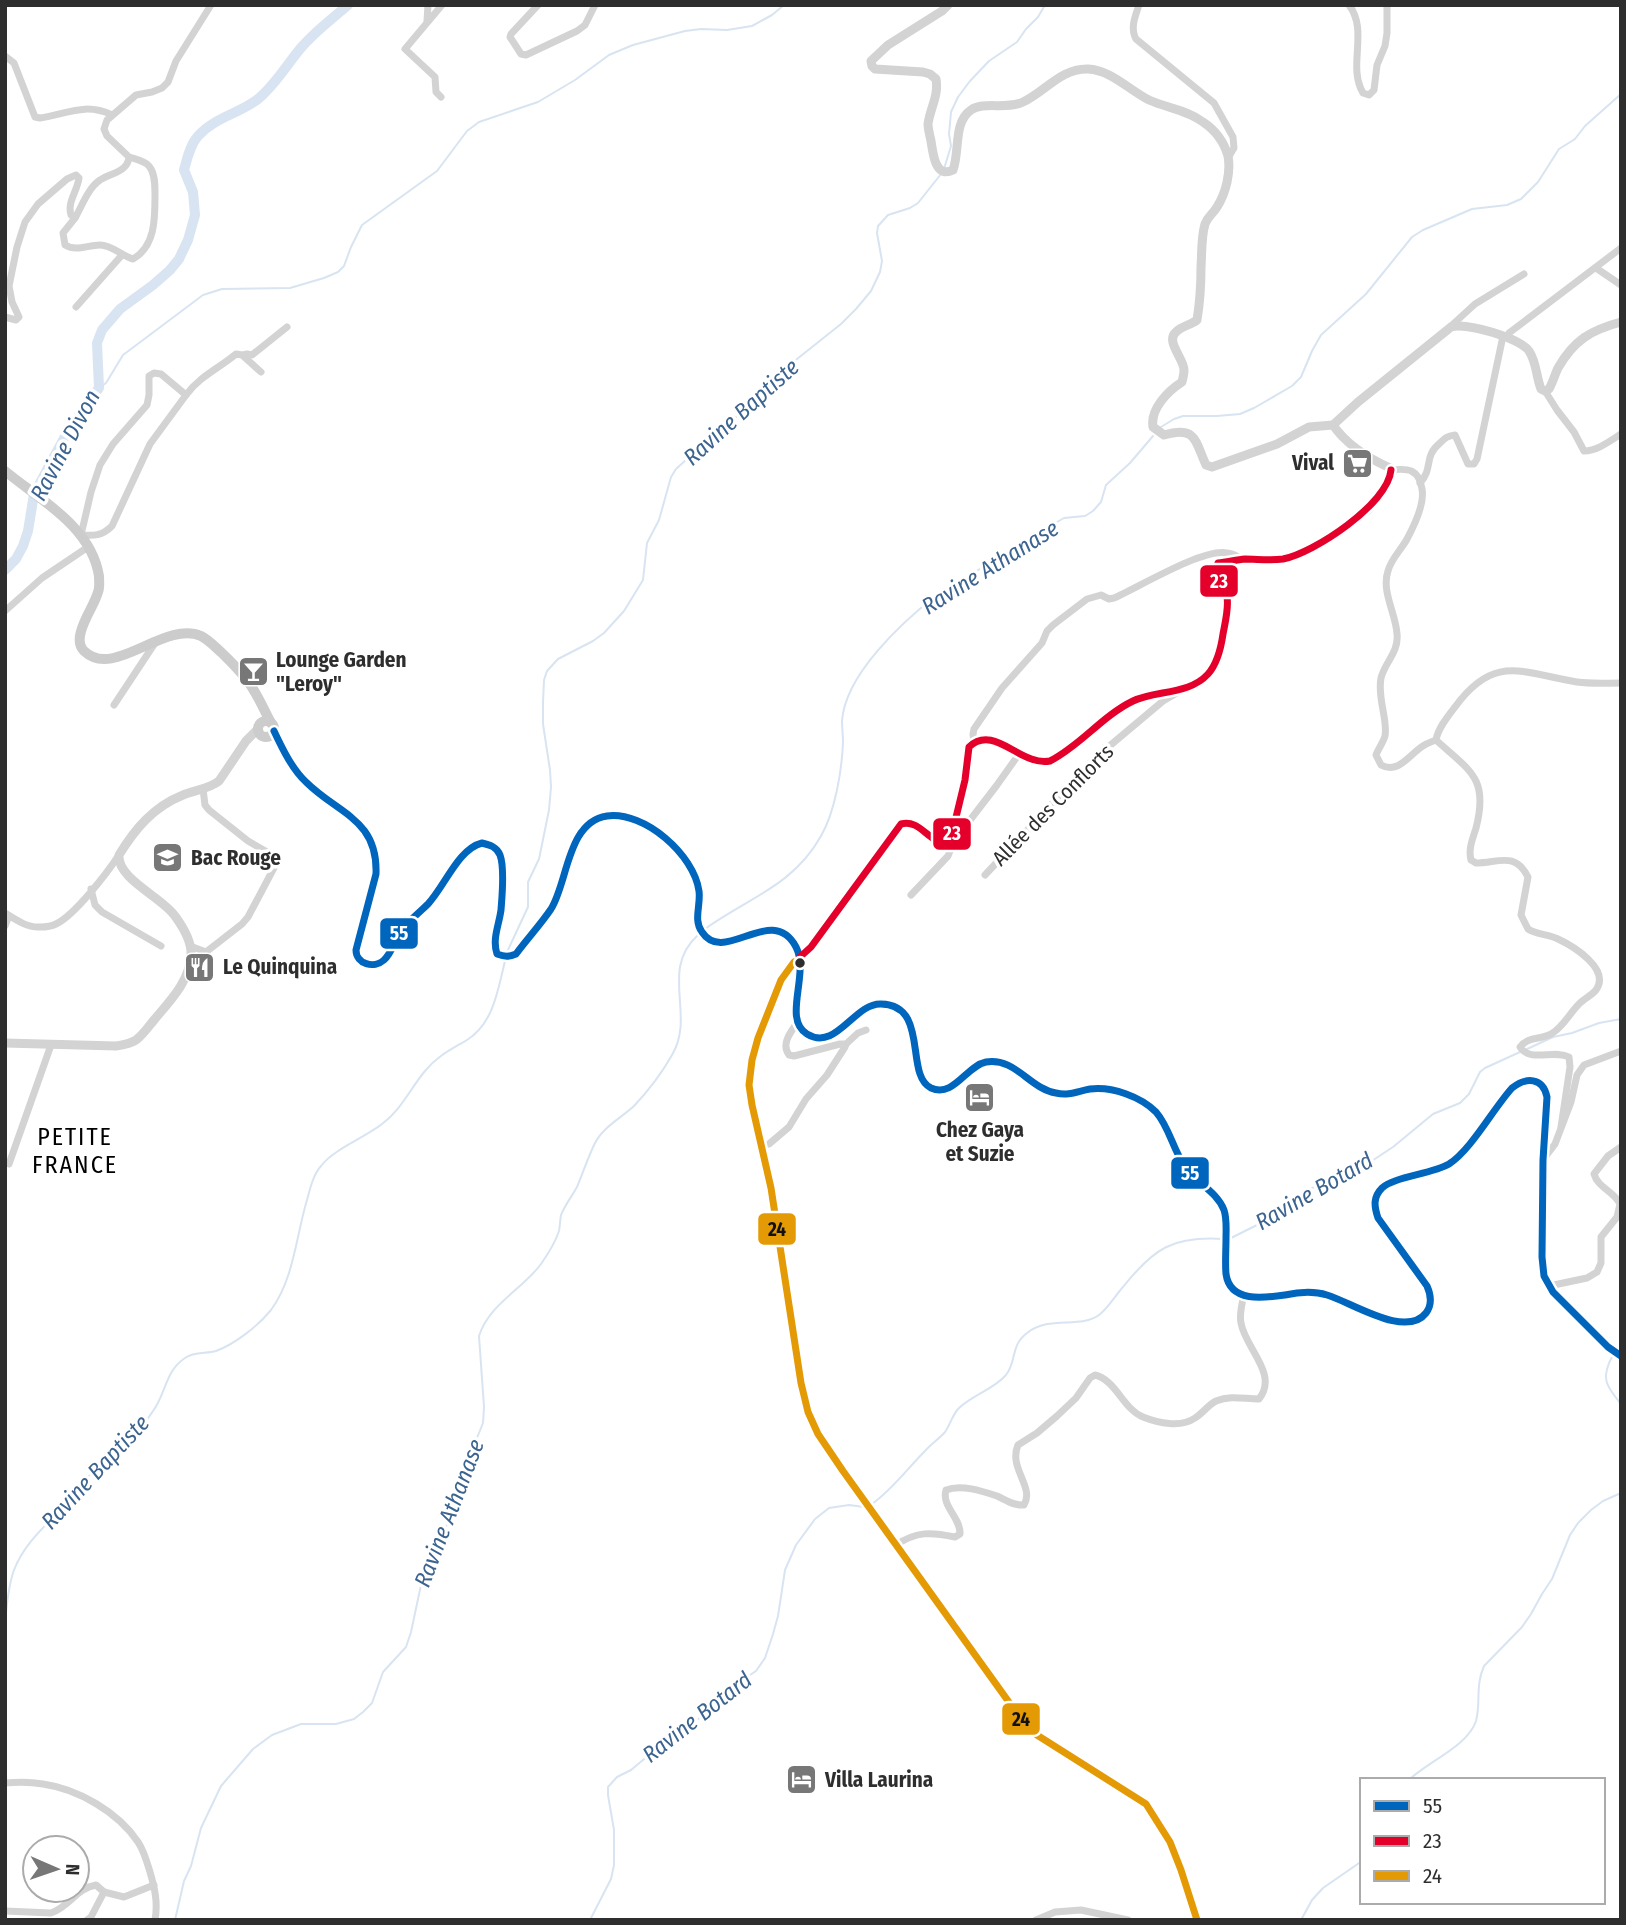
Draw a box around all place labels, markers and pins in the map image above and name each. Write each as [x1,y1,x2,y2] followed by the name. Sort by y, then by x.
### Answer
[1340,446,1374,480] supermarket icon: Vival
[1291,450,1334,476] place label: Vival
[276,647,406,697] place label: Lounge Garden "Leroy"
[236,655,270,689] bar icon: Lounge Garden "Leroy"
[151,841,185,875] school or university icon: Bac Rouge
[191,845,281,871] place label: Bac Rouge
[183,950,217,984] restaurant icon: Le Quinquina
[223,954,337,980] place label: Le Quinquina
[793,956,807,970] unlabelled marker
[963,1081,997,1115] hotel icon: Chez Gaya et Suzie
[936,1117,1024,1167] place label: Chez Gaya et Suzie
[785,1763,819,1797] hotel icon: Villa Laurina
[824,1767,933,1793] place label: Villa Laurina

